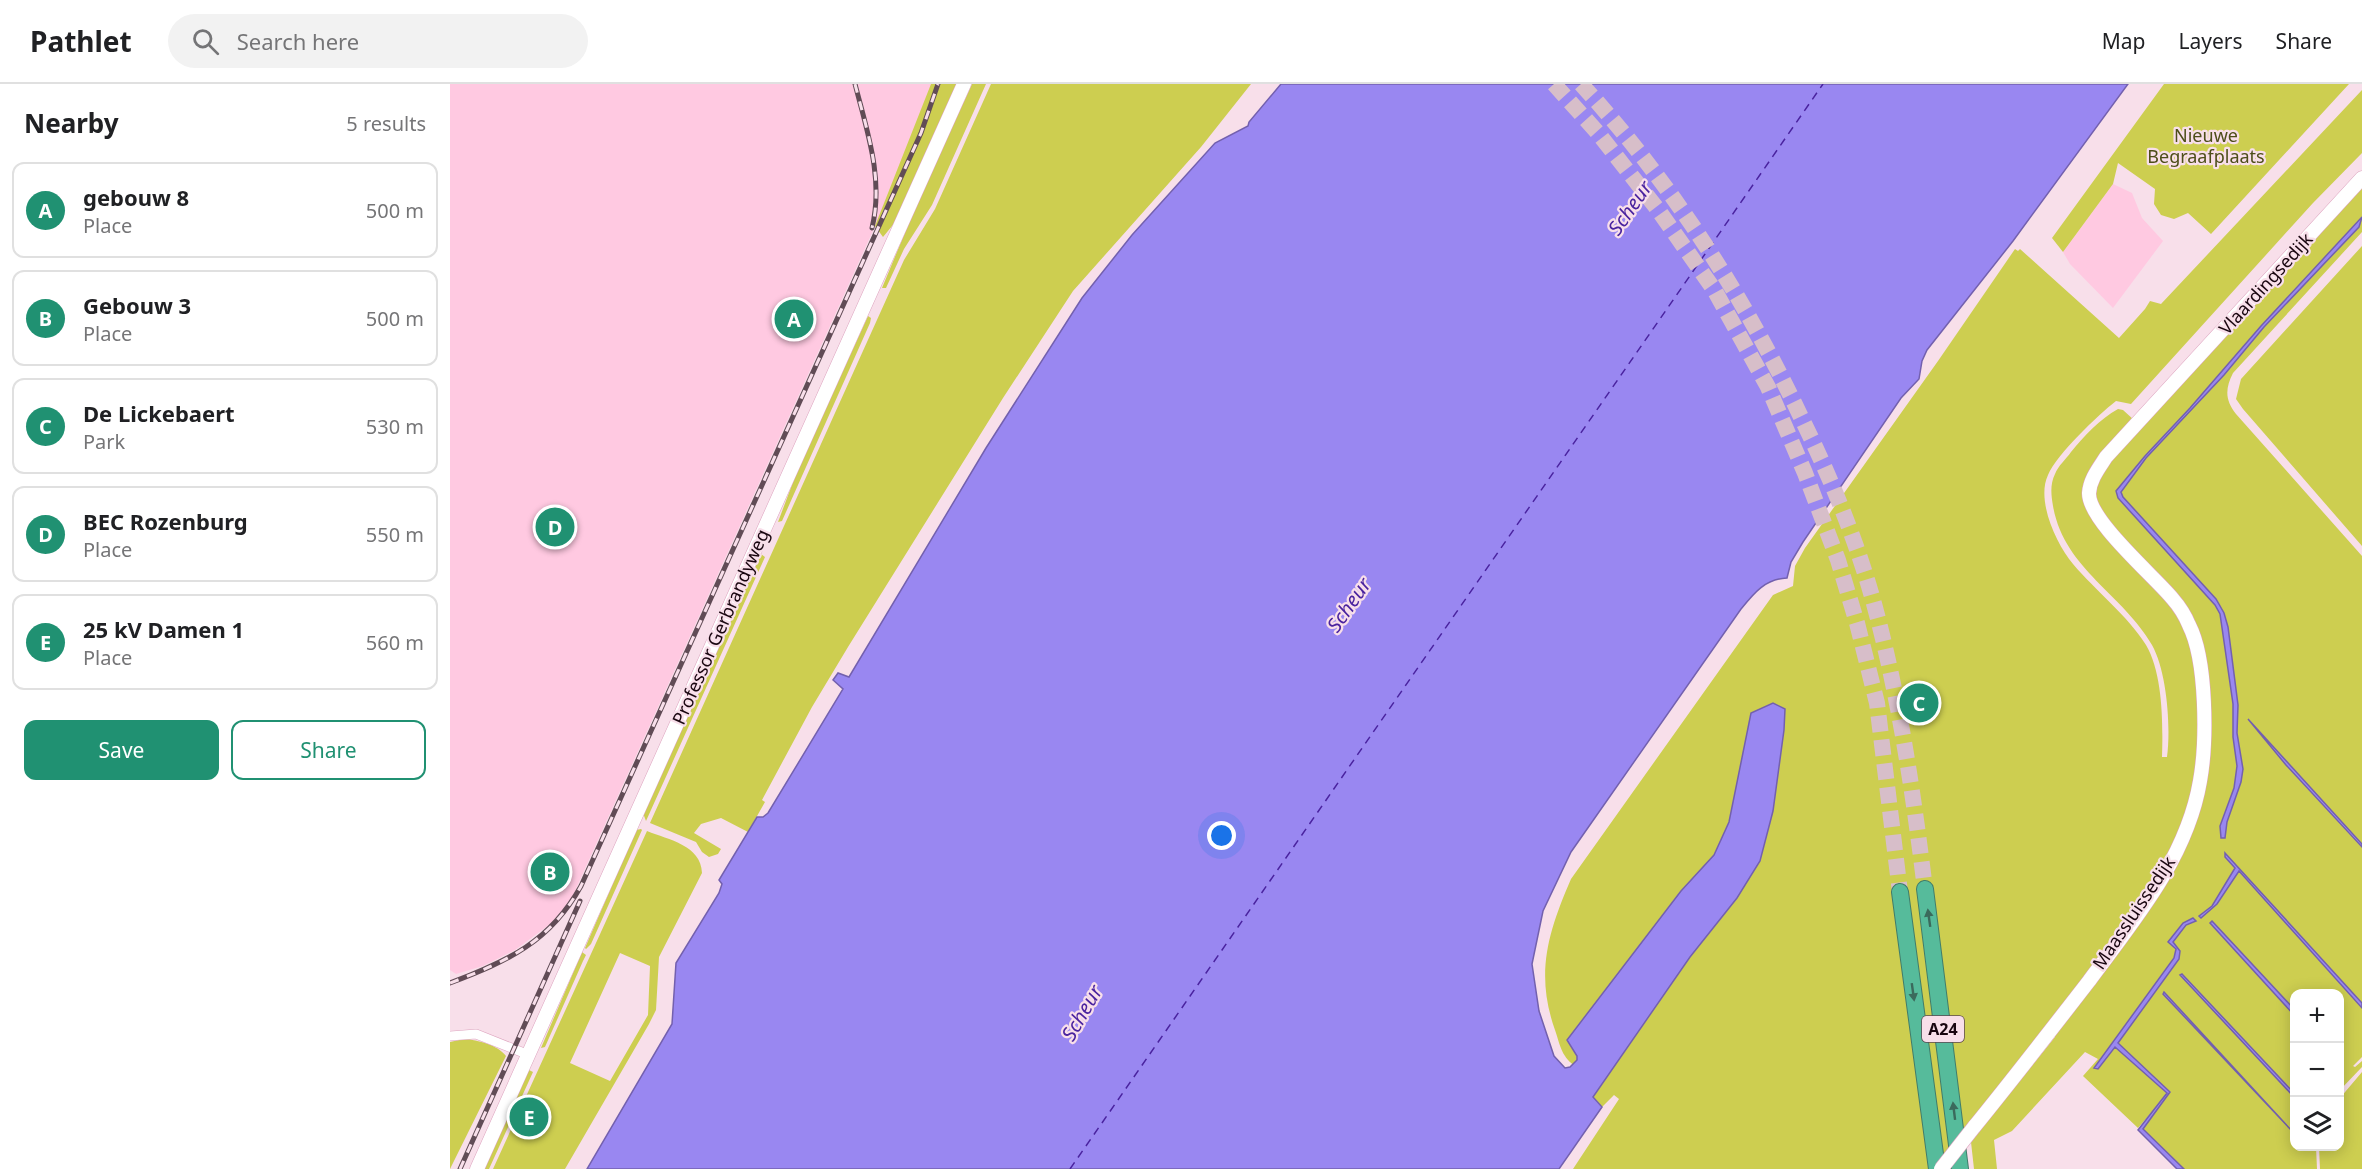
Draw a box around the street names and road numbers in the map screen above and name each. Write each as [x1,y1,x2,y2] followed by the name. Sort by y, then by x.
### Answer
[2213,227,2318,339] street label: Vlaardingsedijk
[666,525,774,728] street label: Professor Gerbrandyweg
[2086,851,2180,974] street label: Maassluissedijk
[1922,1016,1964,1042] road number: A24

